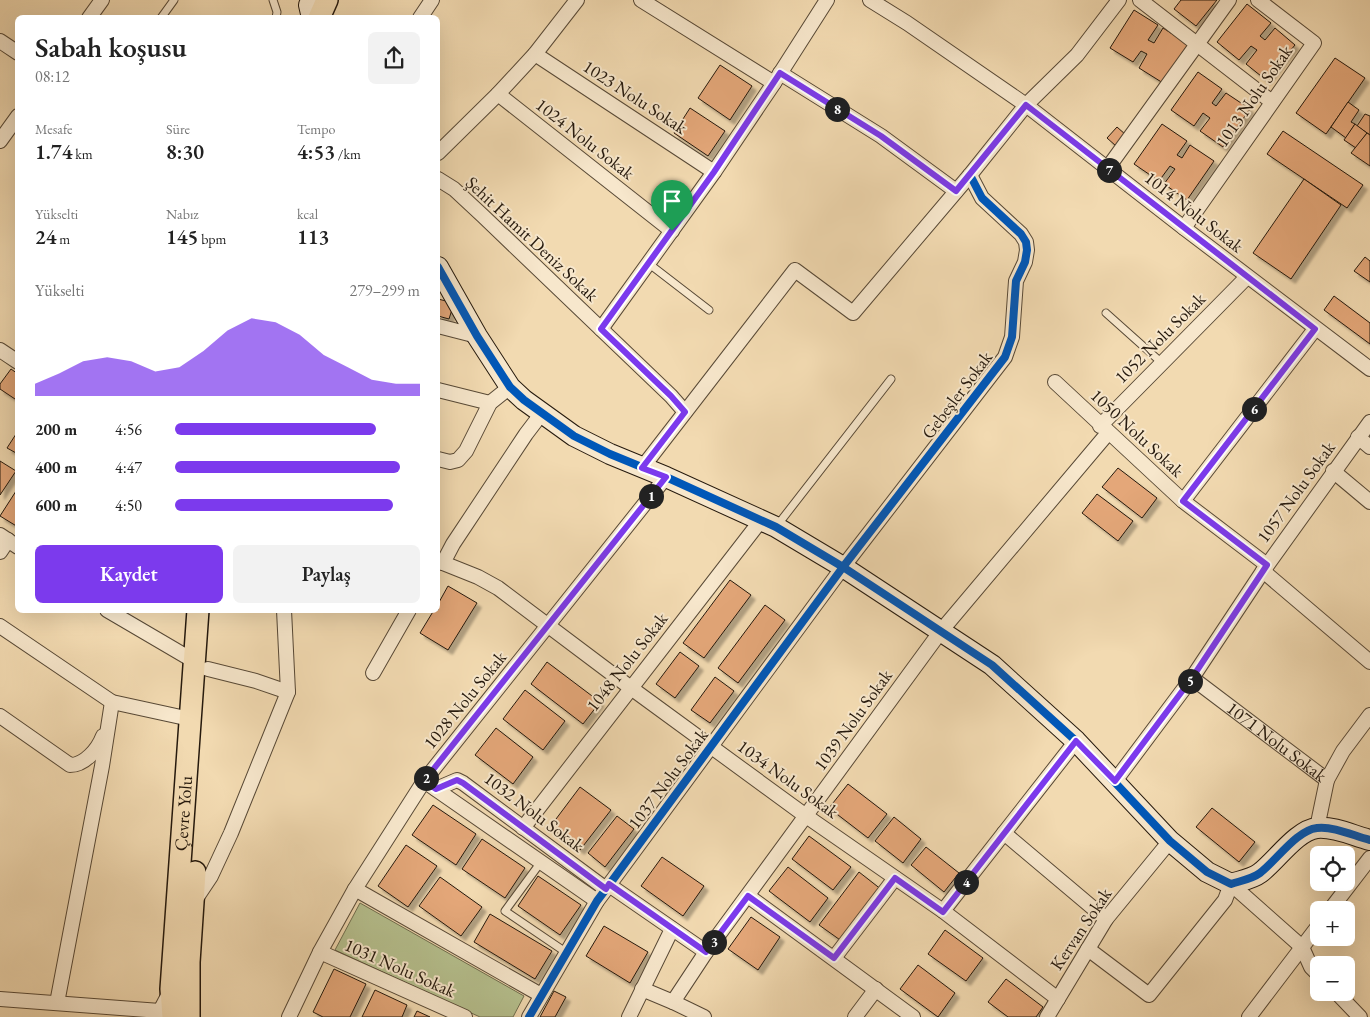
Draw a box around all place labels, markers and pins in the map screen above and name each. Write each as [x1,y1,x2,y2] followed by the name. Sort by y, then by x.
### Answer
[824,96,850,122] pin: 8
[1096,158,1122,182] pin: 7
[651,180,693,231] pin
[1242,396,1266,422] pin: 6
[638,484,664,508] pin: 1
[1178,668,1202,694] pin: 5
[414,766,438,790] pin: 2
[954,870,978,894] pin: 4
[702,930,726,954] pin: 3

